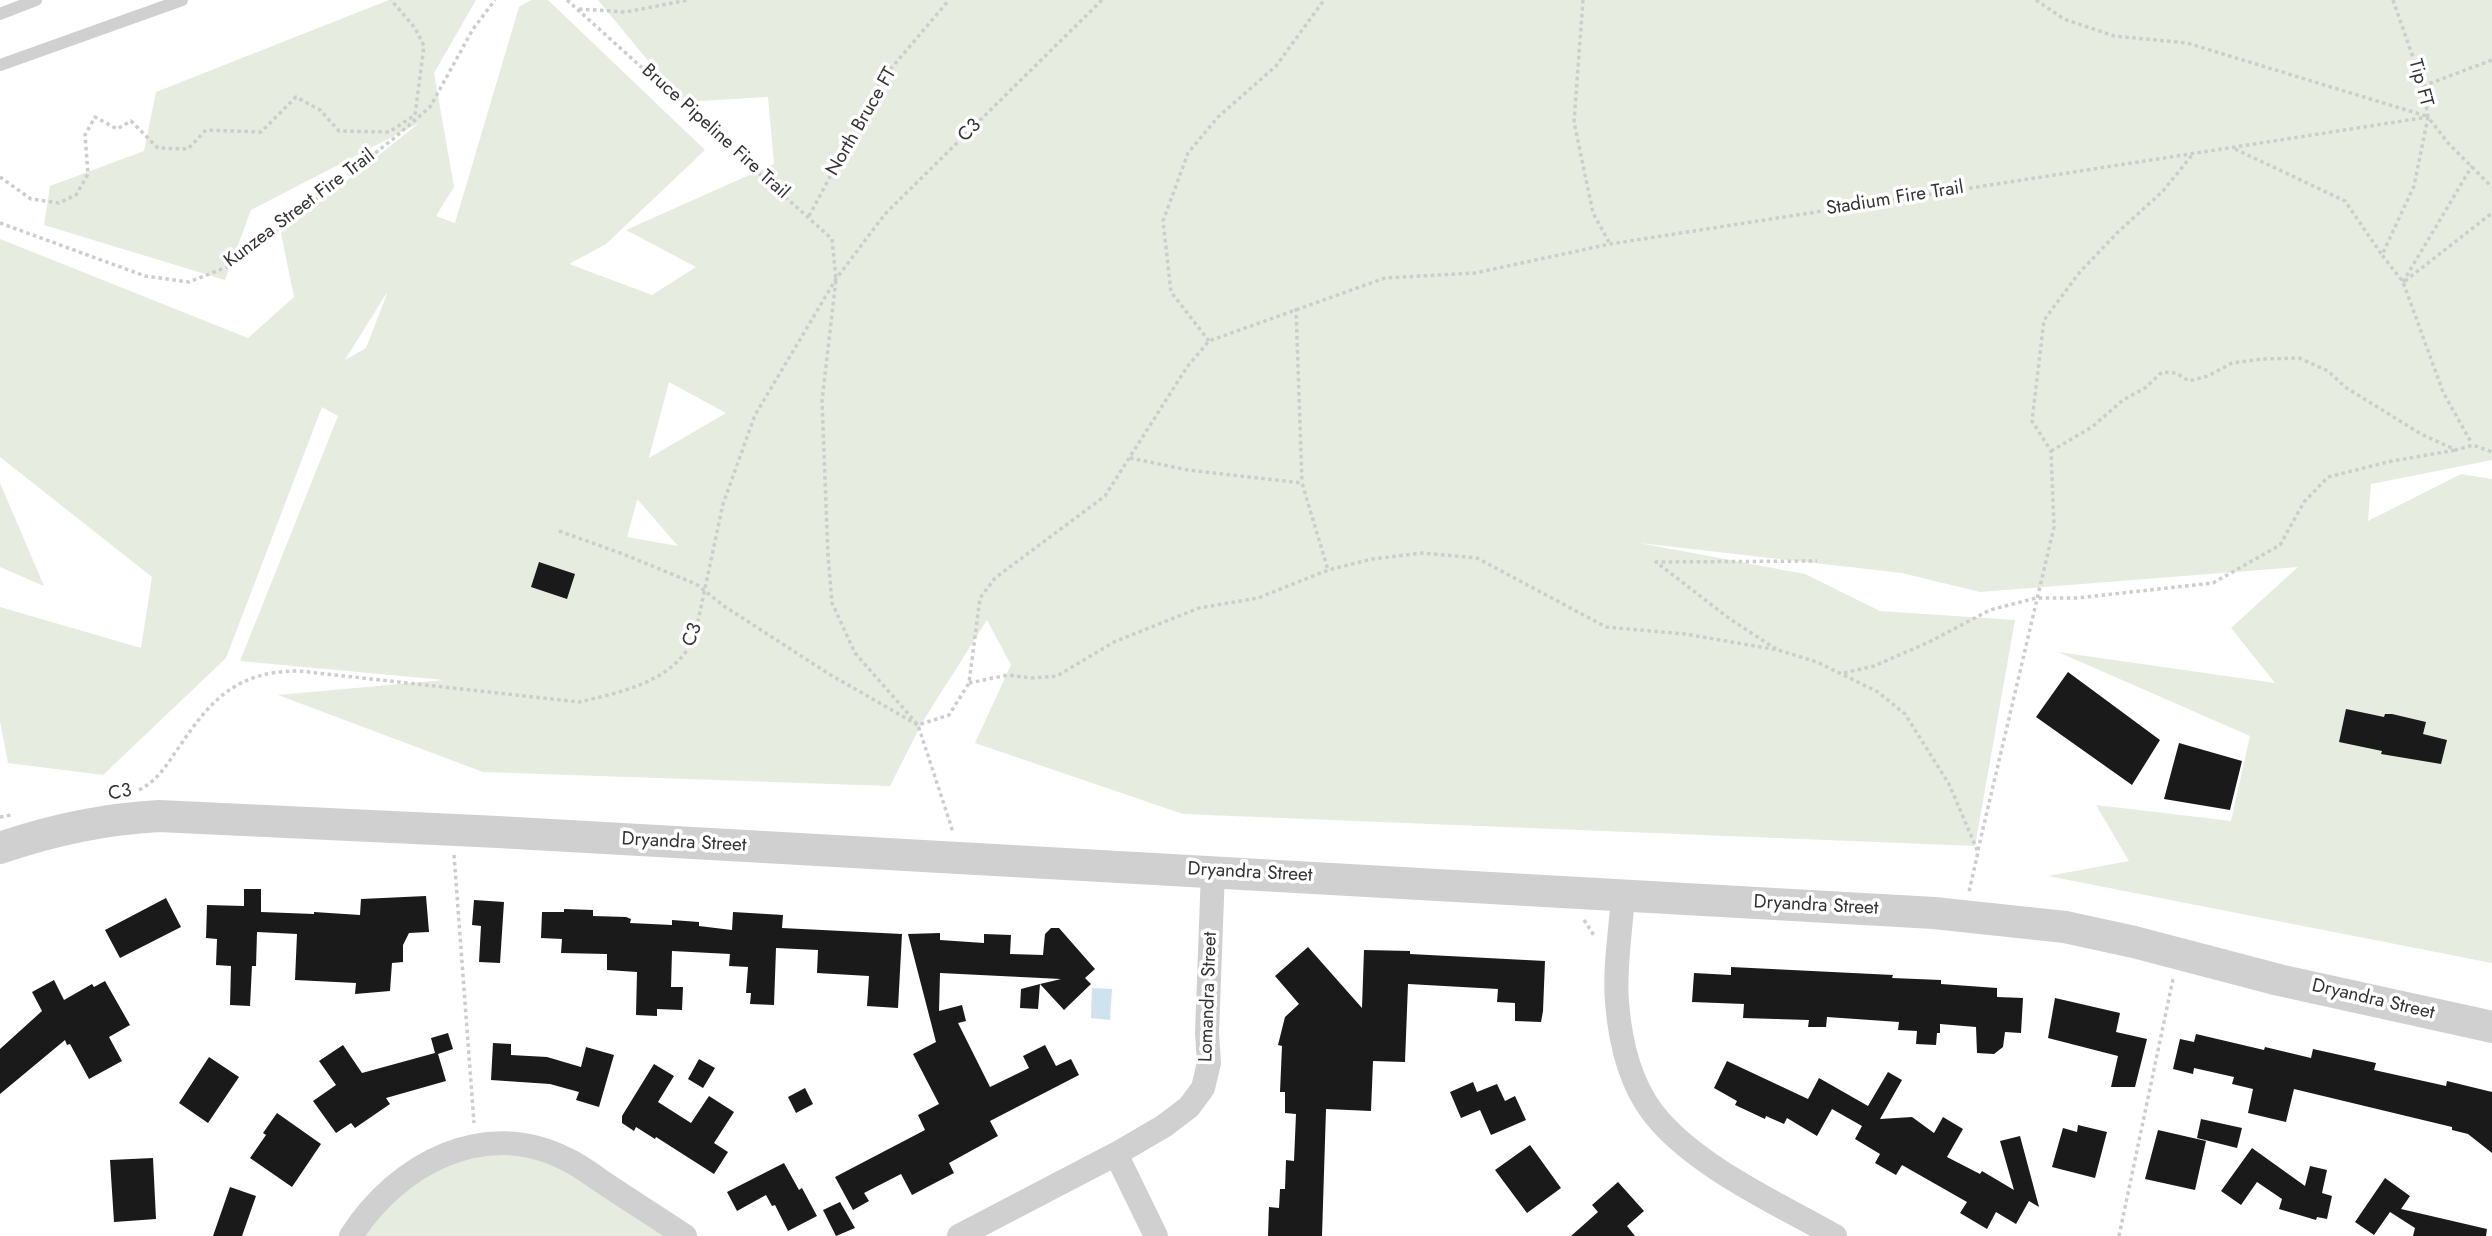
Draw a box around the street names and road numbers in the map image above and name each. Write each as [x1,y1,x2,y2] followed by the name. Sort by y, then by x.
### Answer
[2403,57,2437,109] street label: Tip FT
[636,60,794,204] street label: Bruce Pipeline Fire Trail
[822,64,902,180] street label: North Bruce FT
[954,115,986,147] street label: C3
[220,145,380,273] street label: Kunzea Street Fire Trail
[1825,177,1965,221] street label: Stadium Fire Trail
[678,620,708,650] street label: C3
[106,780,134,806] street label: C3
[621,828,747,858] street label: Dryandra Street
[1187,858,1313,888] street label: Dryandra Street
[1753,891,1879,921] street label: Dryandra Street
[1195,931,1223,1063] street label: Lomandra Street
[2310,975,2436,1025] street label: Dryandra Street

